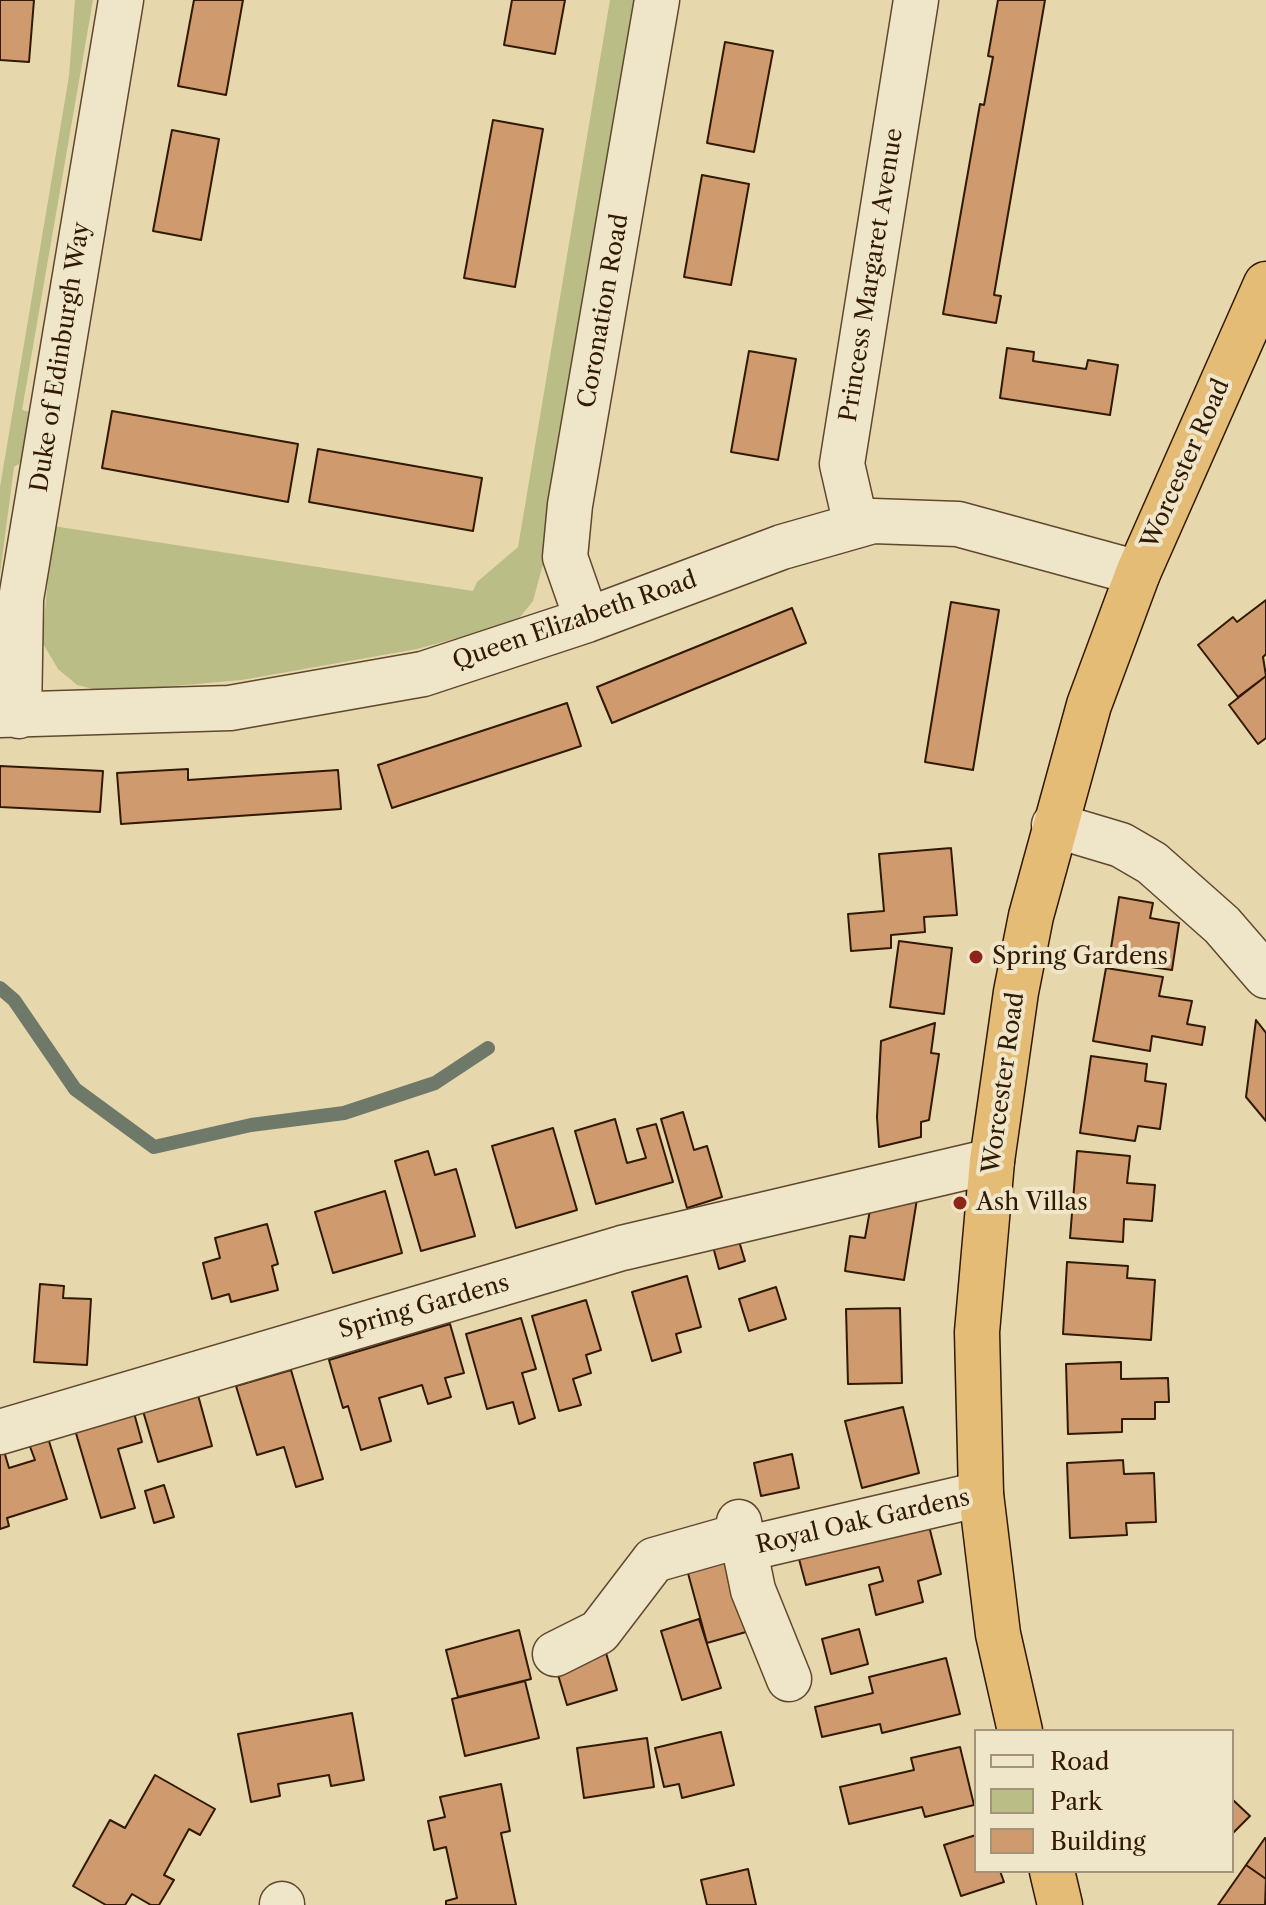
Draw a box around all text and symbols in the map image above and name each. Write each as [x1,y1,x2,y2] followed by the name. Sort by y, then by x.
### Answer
[835,126,909,424] street label: Princess Margaret Avenue
[573,212,635,410] street label: Coronation Road
[25,220,97,494] street label: Duke of Edinburgh Way
[1136,375,1236,553] street label: Worcester Road
[449,566,701,676] street label: Queen Elizabeth Road
[992,943,1168,971] place label: Spring Gardens
[967,948,985,966] marker: Spring Gardens
[977,990,1031,1176] street label: Worcester Road
[976,1189,1088,1217] place label: Ash Villas
[951,1194,969,1212] marker: Ash Villas
[335,1269,513,1345] street label: Spring Gardens
[753,1483,973,1561] street label: Royal Oak Gardens
[974,1729,1234,1873] legend
[1050,1747,1109,1776] text: Road
[1050,1787,1102,1816] text: Park
[1050,1827,1146,1856] text: Building

